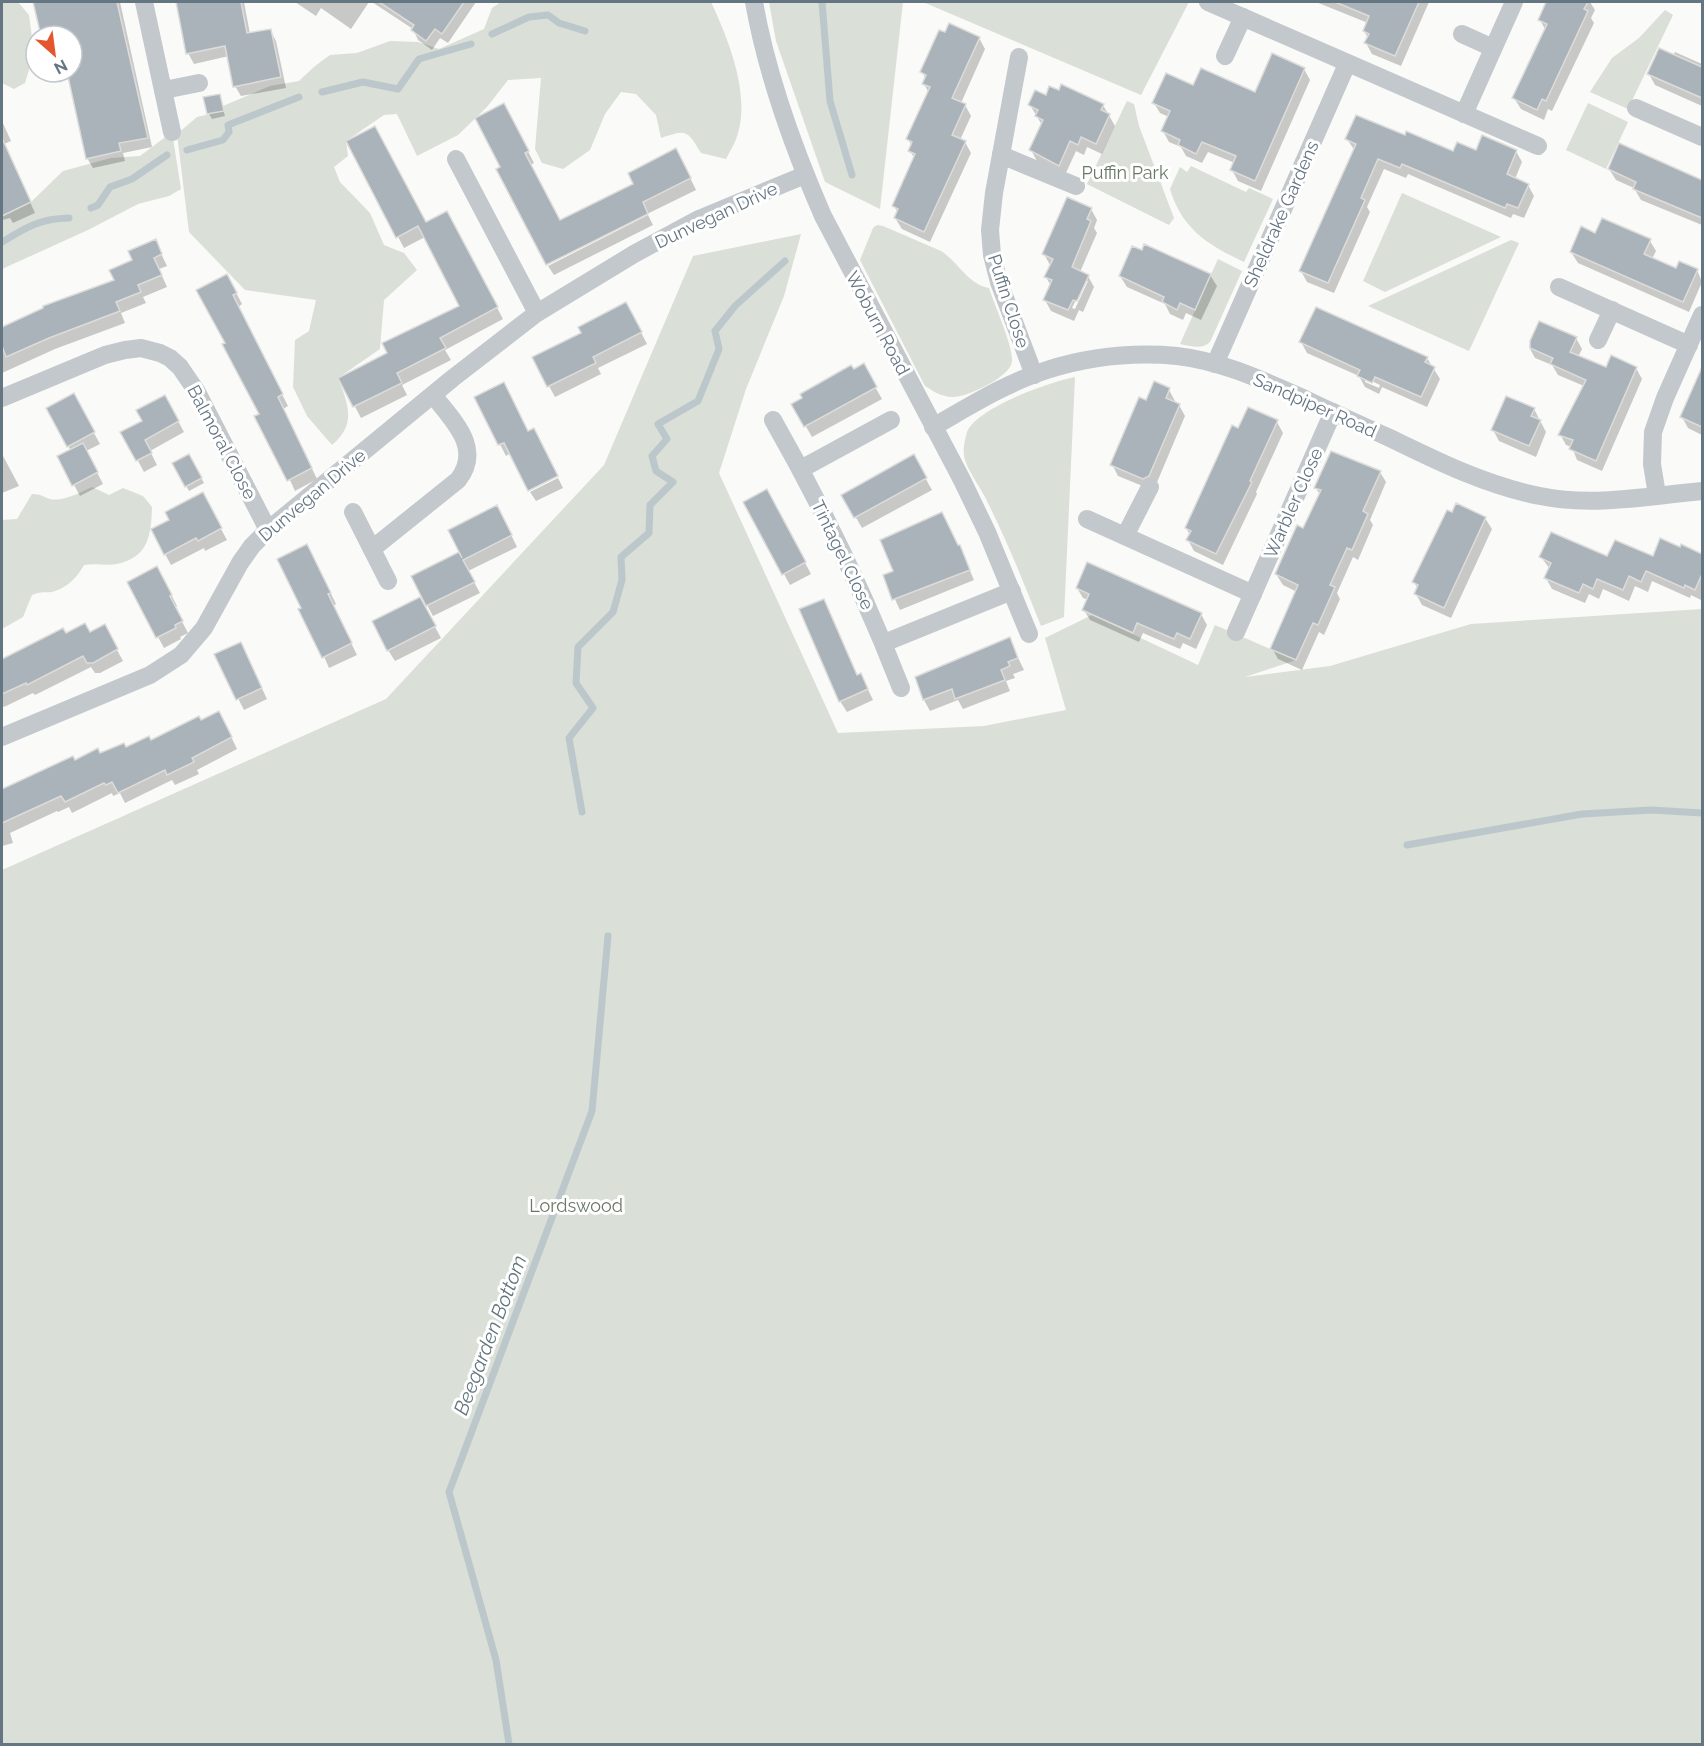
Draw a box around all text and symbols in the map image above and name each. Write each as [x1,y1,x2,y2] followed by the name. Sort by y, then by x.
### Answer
[24,24,84,84] north arrow
[51,56,71,78] text: N
[1239,137,1323,290] street label: Sheldrake Gardens
[1082,162,1169,183] park label: Puffin Park
[651,177,781,253] street label: Dunvegan Drive
[984,251,1034,351] street label: Puffin Close
[842,267,914,379] street label: Woburn Road
[1250,368,1380,442] street label: Sandpiper Road
[183,381,261,503] street label: Balmoral Close
[254,444,370,546] street label: Dunvegan Drive
[1259,444,1327,561] street label: Warbler Close
[807,497,879,613] street label: Tintagel Close
[529,1195,623,1216] park label: Lordswood
[448,1252,532,1418] water label: Beegarden Bottom

